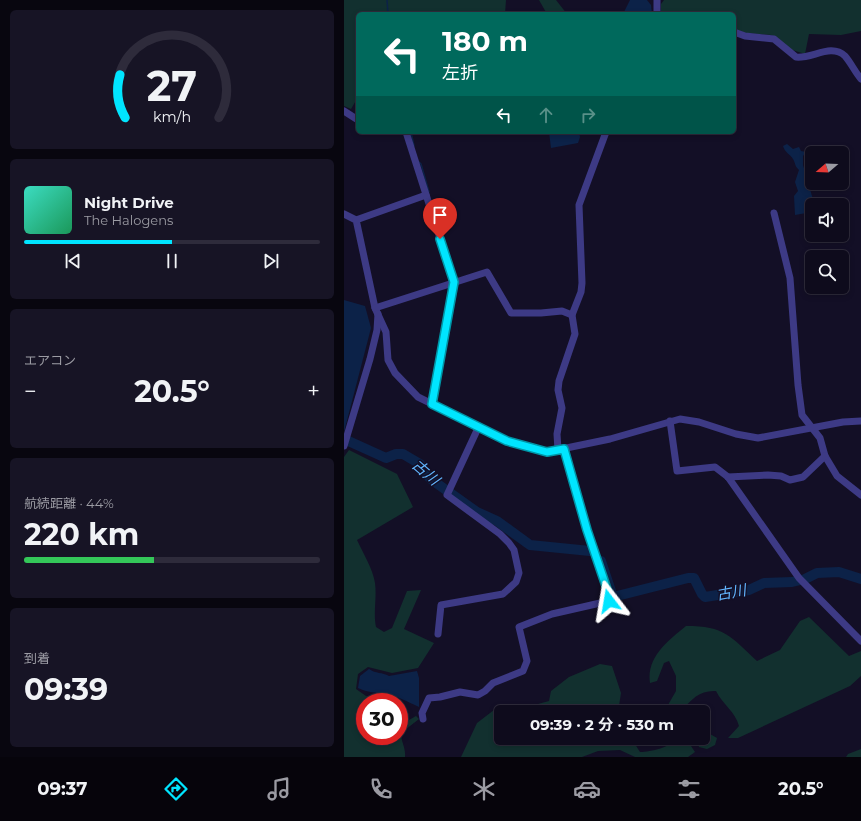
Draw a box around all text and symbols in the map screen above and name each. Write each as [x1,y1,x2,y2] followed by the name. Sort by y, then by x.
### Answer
[442,24,528,58] text: 180 m
[376,28,428,80] icon: left
[147,61,197,111] text: 27
[442,62,478,84] text: 左折
[493,104,515,126] icon: left
[535,104,557,126] icon: ahead
[577,104,599,126] icon: right
[153,107,191,125] text: km/h
[805,146,849,190] north arrow
[805,146,849,294] map controls
[84,193,174,212] text: Night Drive
[423,198,457,239] pin
[805,198,849,242] button: sound
[429,204,451,226] icon: arrive
[84,212,173,228] text: The Halogens
[62,250,84,272] icon: previous
[161,250,183,272] icon: pause
[260,250,282,272] icon: next
[805,250,849,294] button: search
[24,352,76,368] text: エアコン
[134,373,210,410] text: 20.5°
[24,378,37,405] text: −
[307,378,320,405] text: +
[408,455,445,490] water label: 古川
[24,495,114,511] text: 航続距離 · 44%
[24,516,139,553] text: 220 km
[588,580,630,622] position arrow
[715,580,749,604] water label: 古川
[24,650,50,666] text: 到着
[24,671,108,708] text: 09:39
[356,693,408,745] speed limit sign: 30
[530,715,674,734] text: 09:39 · 2 分 · 530 m
[162,775,190,803] icon: directions
[265,775,293,803] icon: music
[367,775,395,803] icon: phone
[470,775,498,803] icon: climate
[573,775,601,803] icon: car
[675,775,703,803] icon: filters
[37,778,87,800] text: 09:37
[778,778,824,800] text: 20.5°

